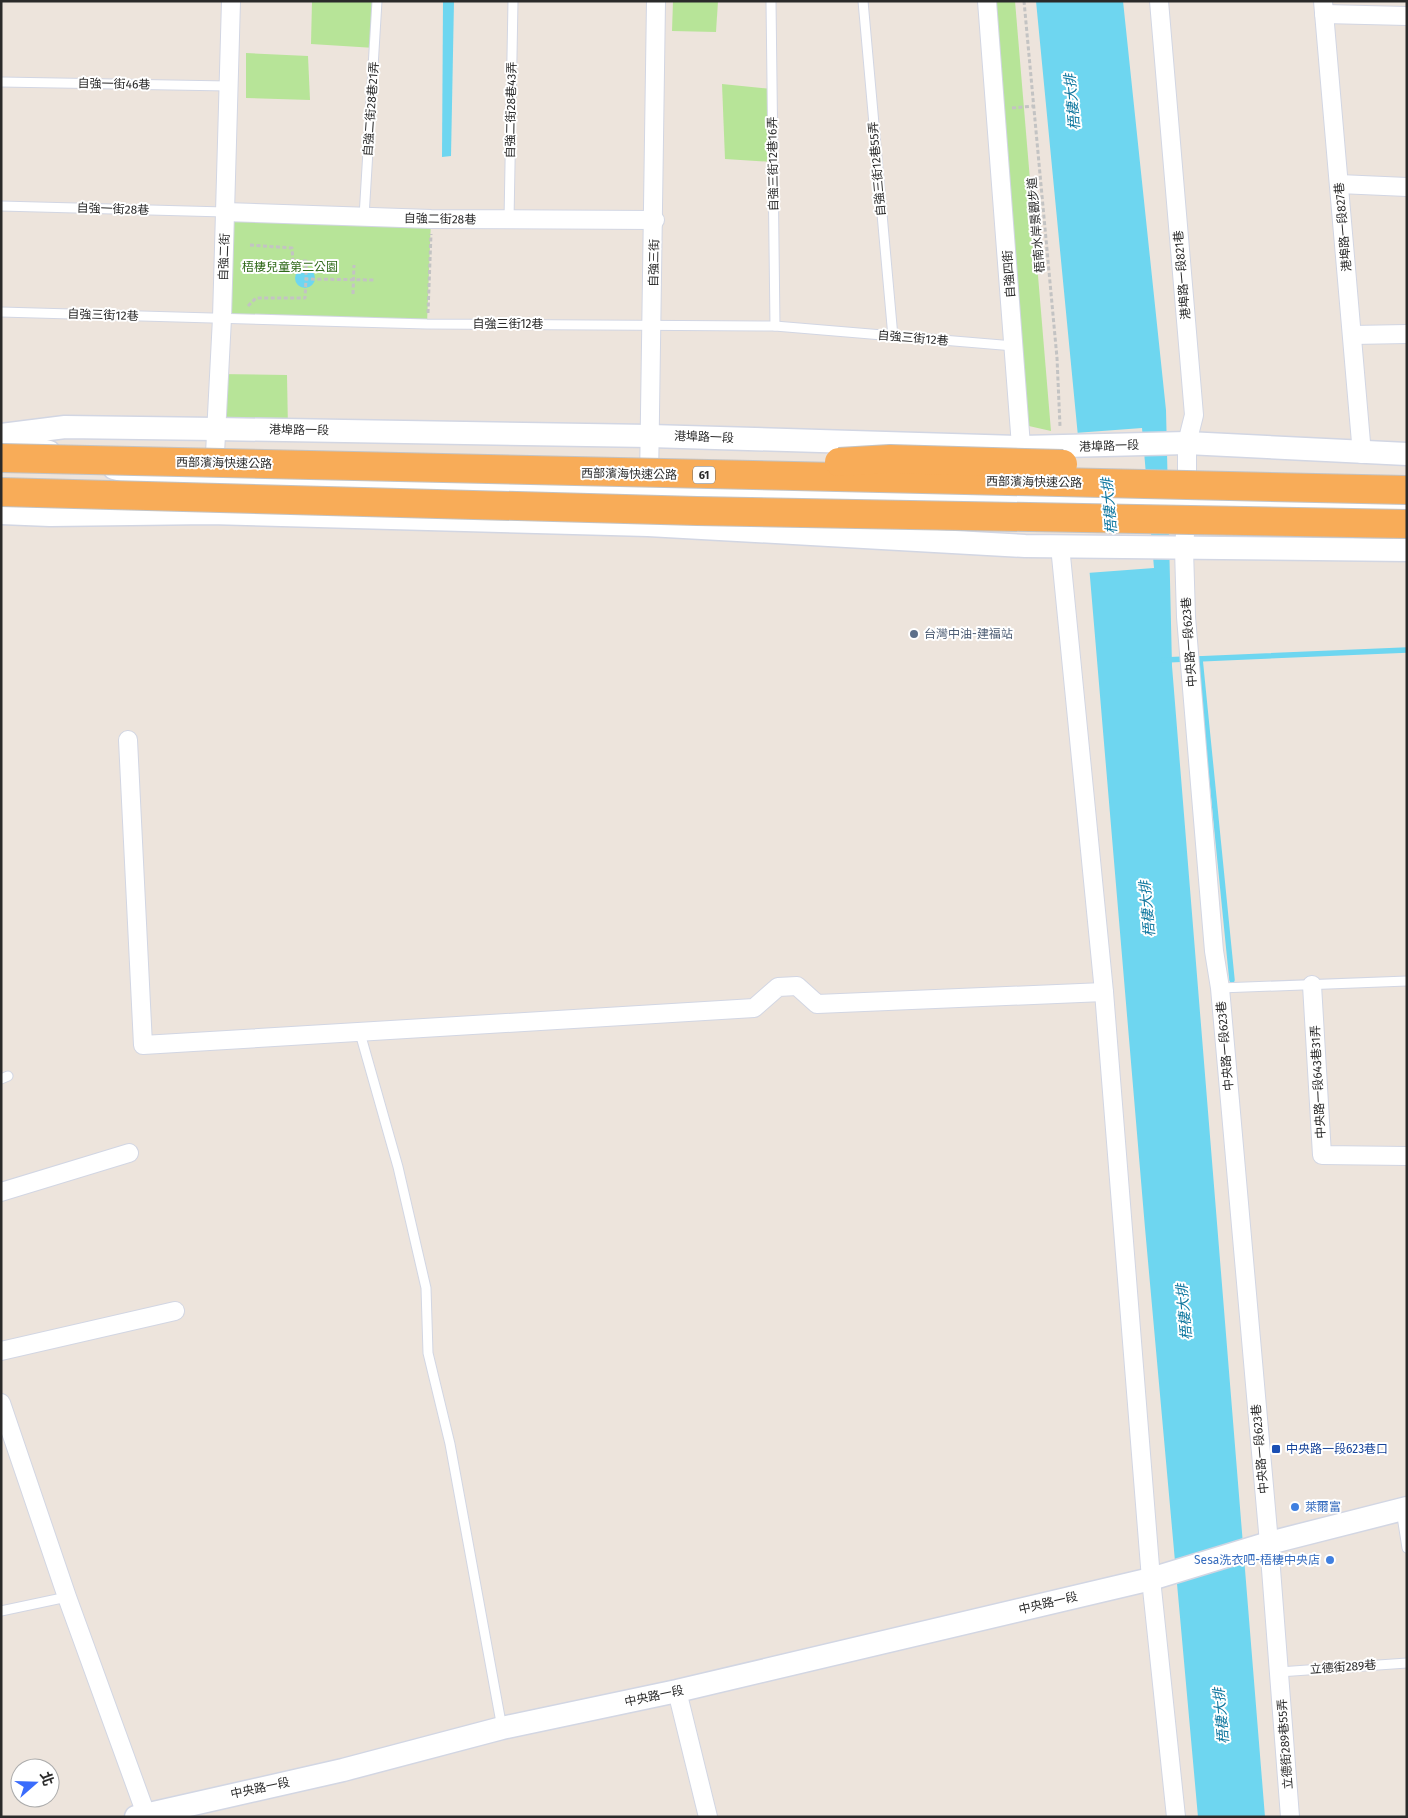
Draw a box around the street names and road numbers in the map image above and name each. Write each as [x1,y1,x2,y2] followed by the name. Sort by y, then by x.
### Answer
[361,61,381,157] street label: 自強二街28巷21弄
[503,62,519,158] street label: 自強二街28巷43弄
[77,76,151,92] street label: 自強一街46巷
[765,117,781,211] street label: 自強三街12巷16弄
[866,121,888,217] street label: 自強三街12巷55弄
[1025,177,1047,273] street label: 梧南水岸景觀步道
[1332,182,1354,272] street label: 港埠路一段827巷
[76,201,150,217] street label: 自強一街28巷
[404,211,476,227] street label: 自強二街28巷
[1171,230,1193,320] street label: 港埠路一段821巷
[216,233,232,281] street label: 自強二街
[647,239,661,287] street label: 自強三街
[1000,250,1018,298] street label: 自強四街
[67,307,139,323] street label: 自強三街12巷
[472,317,544,331] street label: 自強三街12巷
[877,328,949,348] street label: 自強三街12巷
[269,422,329,438] street label: 港埠路一段
[674,429,734,445] street label: 港埠路一段
[1079,438,1139,454] street label: 港埠路一段
[176,455,272,471] street label: 西部濱海快速公路
[581,466,677,482] street label: 西部濱海快速公路
[693,466,715,484] road number: 61
[986,474,1082,490] street label: 西部濱海快速公路
[1179,597,1199,687] street label: 中央路一段623巷
[1214,1000,1236,1092] street label: 中央路一段623巷
[1308,1025,1328,1139] street label: 中央路一段643巷31弄
[1249,1403,1271,1495] street label: 中央路一段623巷
[1017,1589,1079,1617] street label: 中央路一段
[1309,1658,1377,1676] street label: 立德街289巷
[623,1683,685,1709] street label: 中央路一段
[1275,1698,1295,1790] street label: 立德街289巷55弄
[229,1775,291,1801] street label: 中央路一段

